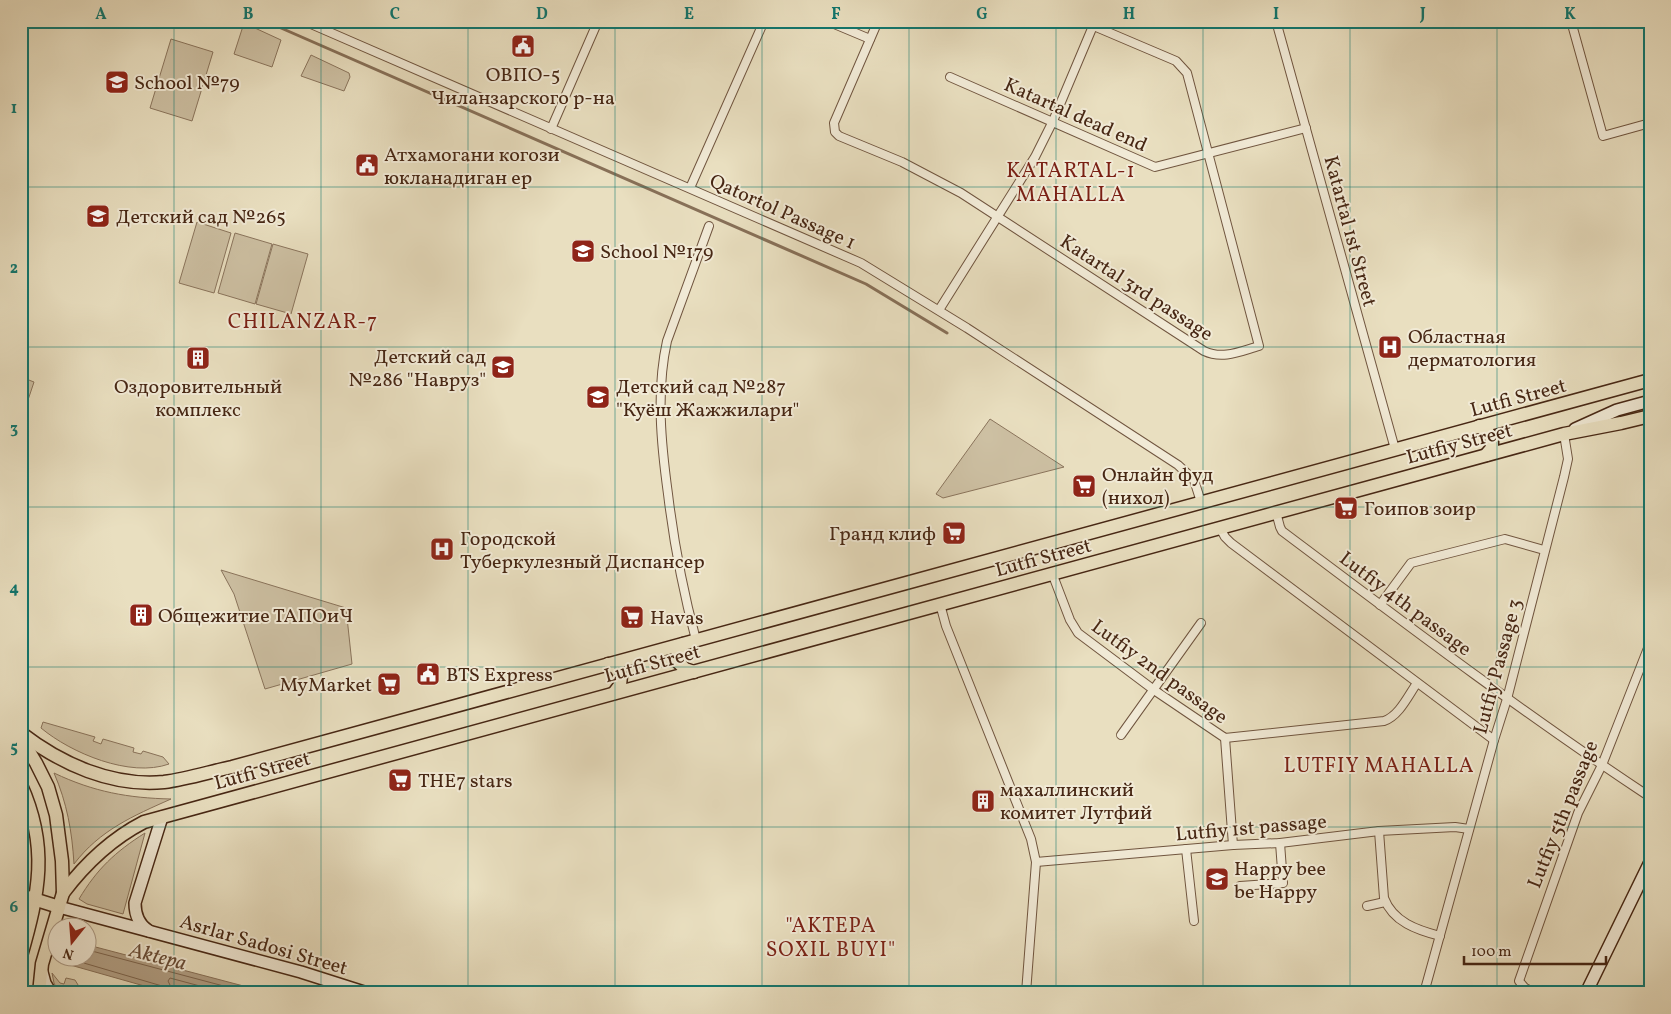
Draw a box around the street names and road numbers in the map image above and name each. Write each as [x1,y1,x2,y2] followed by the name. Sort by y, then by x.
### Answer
[999,72,1151,160] street label: Katartal dead end
[1315,153,1383,310] street label: Katartal 1st Street
[705,168,860,258] street label: Qatortol Passage 1
[1054,229,1218,349] street label: Katartal 3rd passage
[1467,373,1570,425] street label: Lutfi Street
[1403,417,1516,473] street label: Lutfiy Street
[992,533,1095,585] street label: Lutfi Street
[1333,545,1477,664] street label: Lutfiy 4th passage
[1467,596,1530,737] street label: Lutfiy Passage 3
[1085,614,1233,732] street label: Lutfiy 2nd passage
[601,639,704,691] street label: Lutfi Street
[1521,737,1606,893] street label: Lutfiy 5th passage
[211,746,314,798] street label: Lutfi Street
[1174,808,1328,850] street label: Lutfiy 1st passage
[176,909,351,983] street label: Asrlar Sadosi Street

